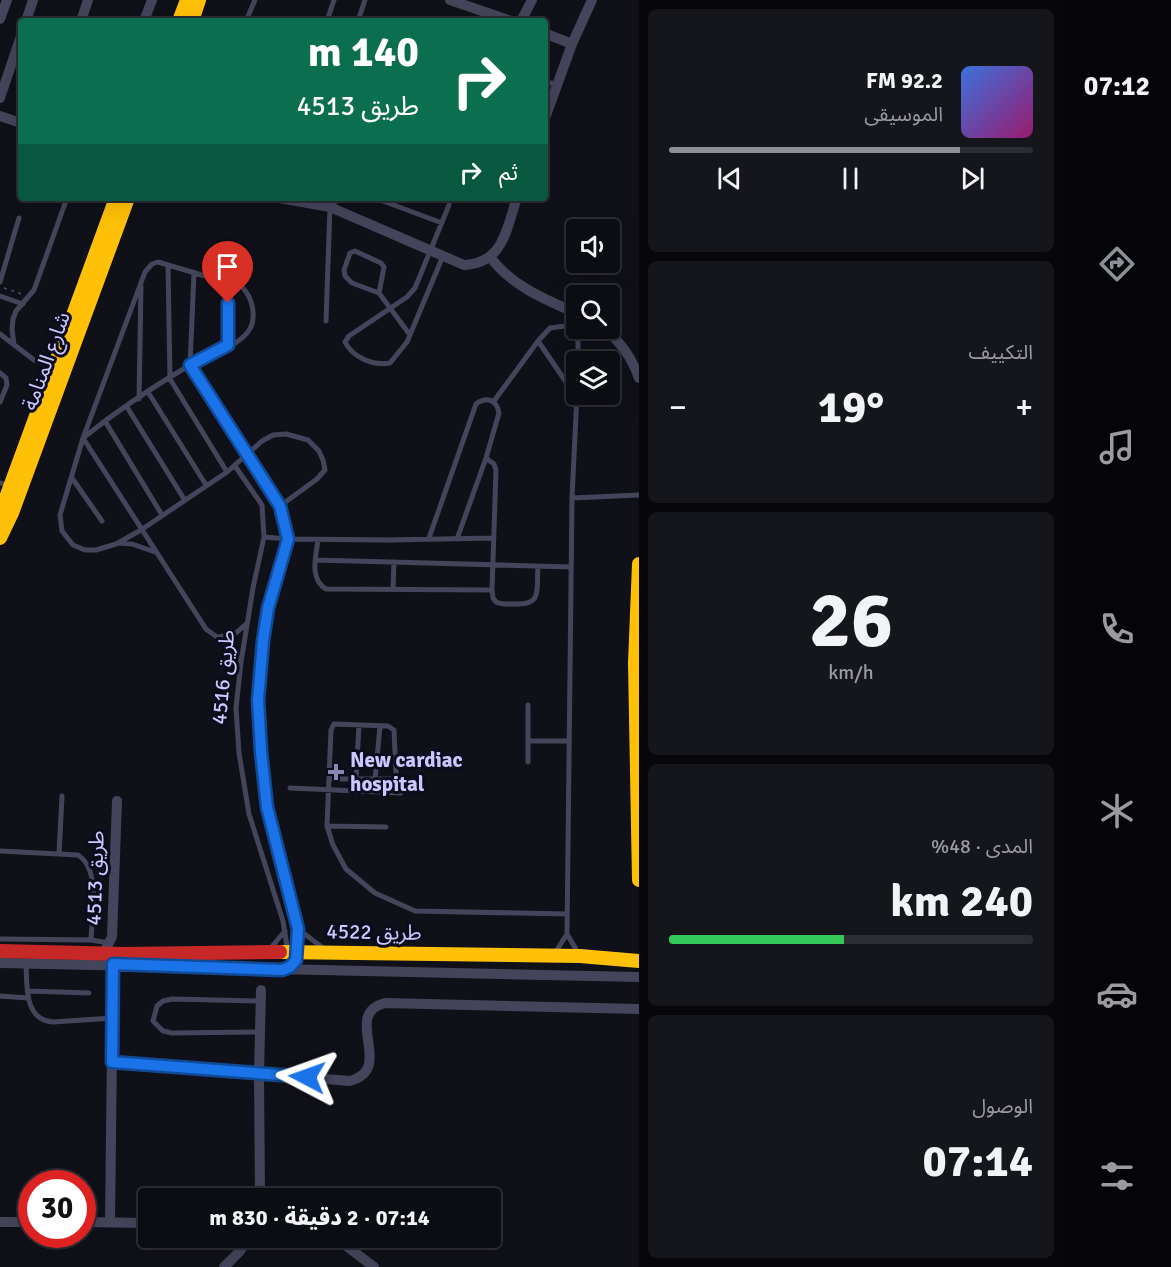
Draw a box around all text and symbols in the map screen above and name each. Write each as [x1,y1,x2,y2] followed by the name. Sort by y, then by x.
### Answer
[308,27,419,78] text: 140 m
[440,42,518,120] icon: right
[866,67,943,94] text: 92.2 FM
[1084,70,1150,103] text: 07:12
[297,90,419,123] text: طريق 4513
[864,102,943,127] text: الموسيقى
[454,156,487,189] icon: right
[499,159,518,186] text: ثم
[713,162,746,195] icon: previous
[834,162,867,195] icon: pause
[956,162,989,195] icon: next
[566,219,620,405] map controls
[566,219,620,273] button: sound
[202,241,253,303] pin
[1096,243,1138,285] icon: directions
[211,250,244,283] icon: arrive
[566,285,620,339] button: search
[16,308,78,414] street label: شارع المنامة
[969,340,1033,365] text: التكييف
[566,351,620,405] button: layers
[818,380,884,435] text: 19°
[669,387,687,428] text: −
[1015,387,1033,428] text: +
[1096,426,1138,468] icon: music
[809,573,893,669] text: 26
[1096,608,1138,650] icon: phone
[206,628,240,726] street label: طريق 4516
[828,660,874,685] text: km/h
[350,747,462,797] place label: New cardiac hospital
[327,763,345,781] marker: New cardiac hospital
[1096,790,1138,832] icon: climate
[80,830,110,926] street label: طريق 4513
[931,834,1033,859] text: المدى · 48%
[890,874,1033,929] text: 240 km
[326,918,422,946] street label: طريق 4522
[1096,973,1138,1015] icon: car
[275,1045,339,1109] position arrow
[972,1094,1033,1119] text: الوصول
[923,1134,1033,1189] text: 07:14
[1096,1155,1138,1197] icon: filters
[18,1170,96,1248] speed limit sign: 30
[209,1204,430,1231] text: 07:14 · 2 دقيقة · 830 m

